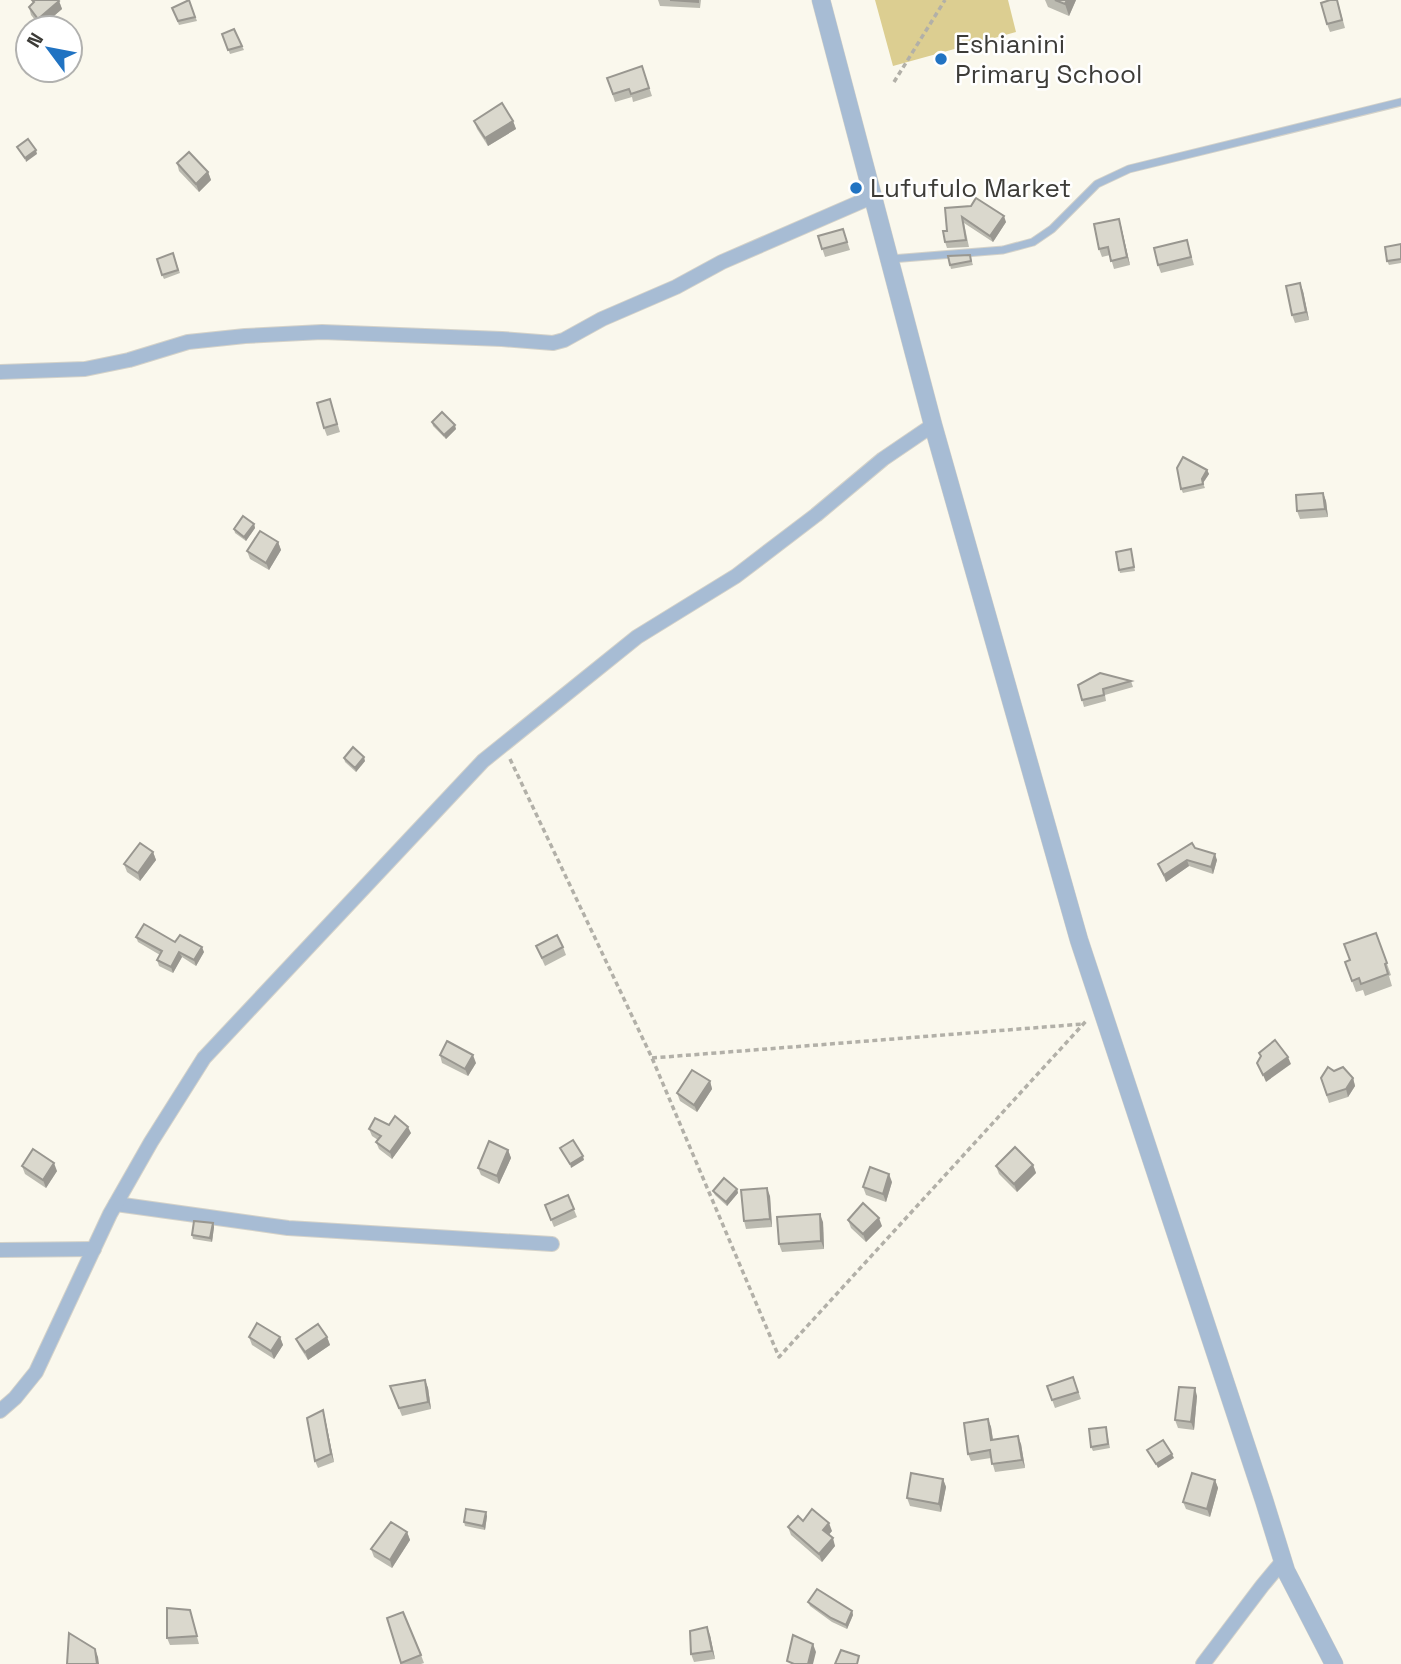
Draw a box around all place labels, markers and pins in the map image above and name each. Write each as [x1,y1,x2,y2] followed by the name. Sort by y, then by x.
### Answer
[955,27,1142,91] place label: Eshianini Primary School
[933,51,949,67] marker: Eshianini Primary School
[870,171,1071,205] place label: Lufufulo Market
[848,180,864,196] marker: Lufufulo Market

